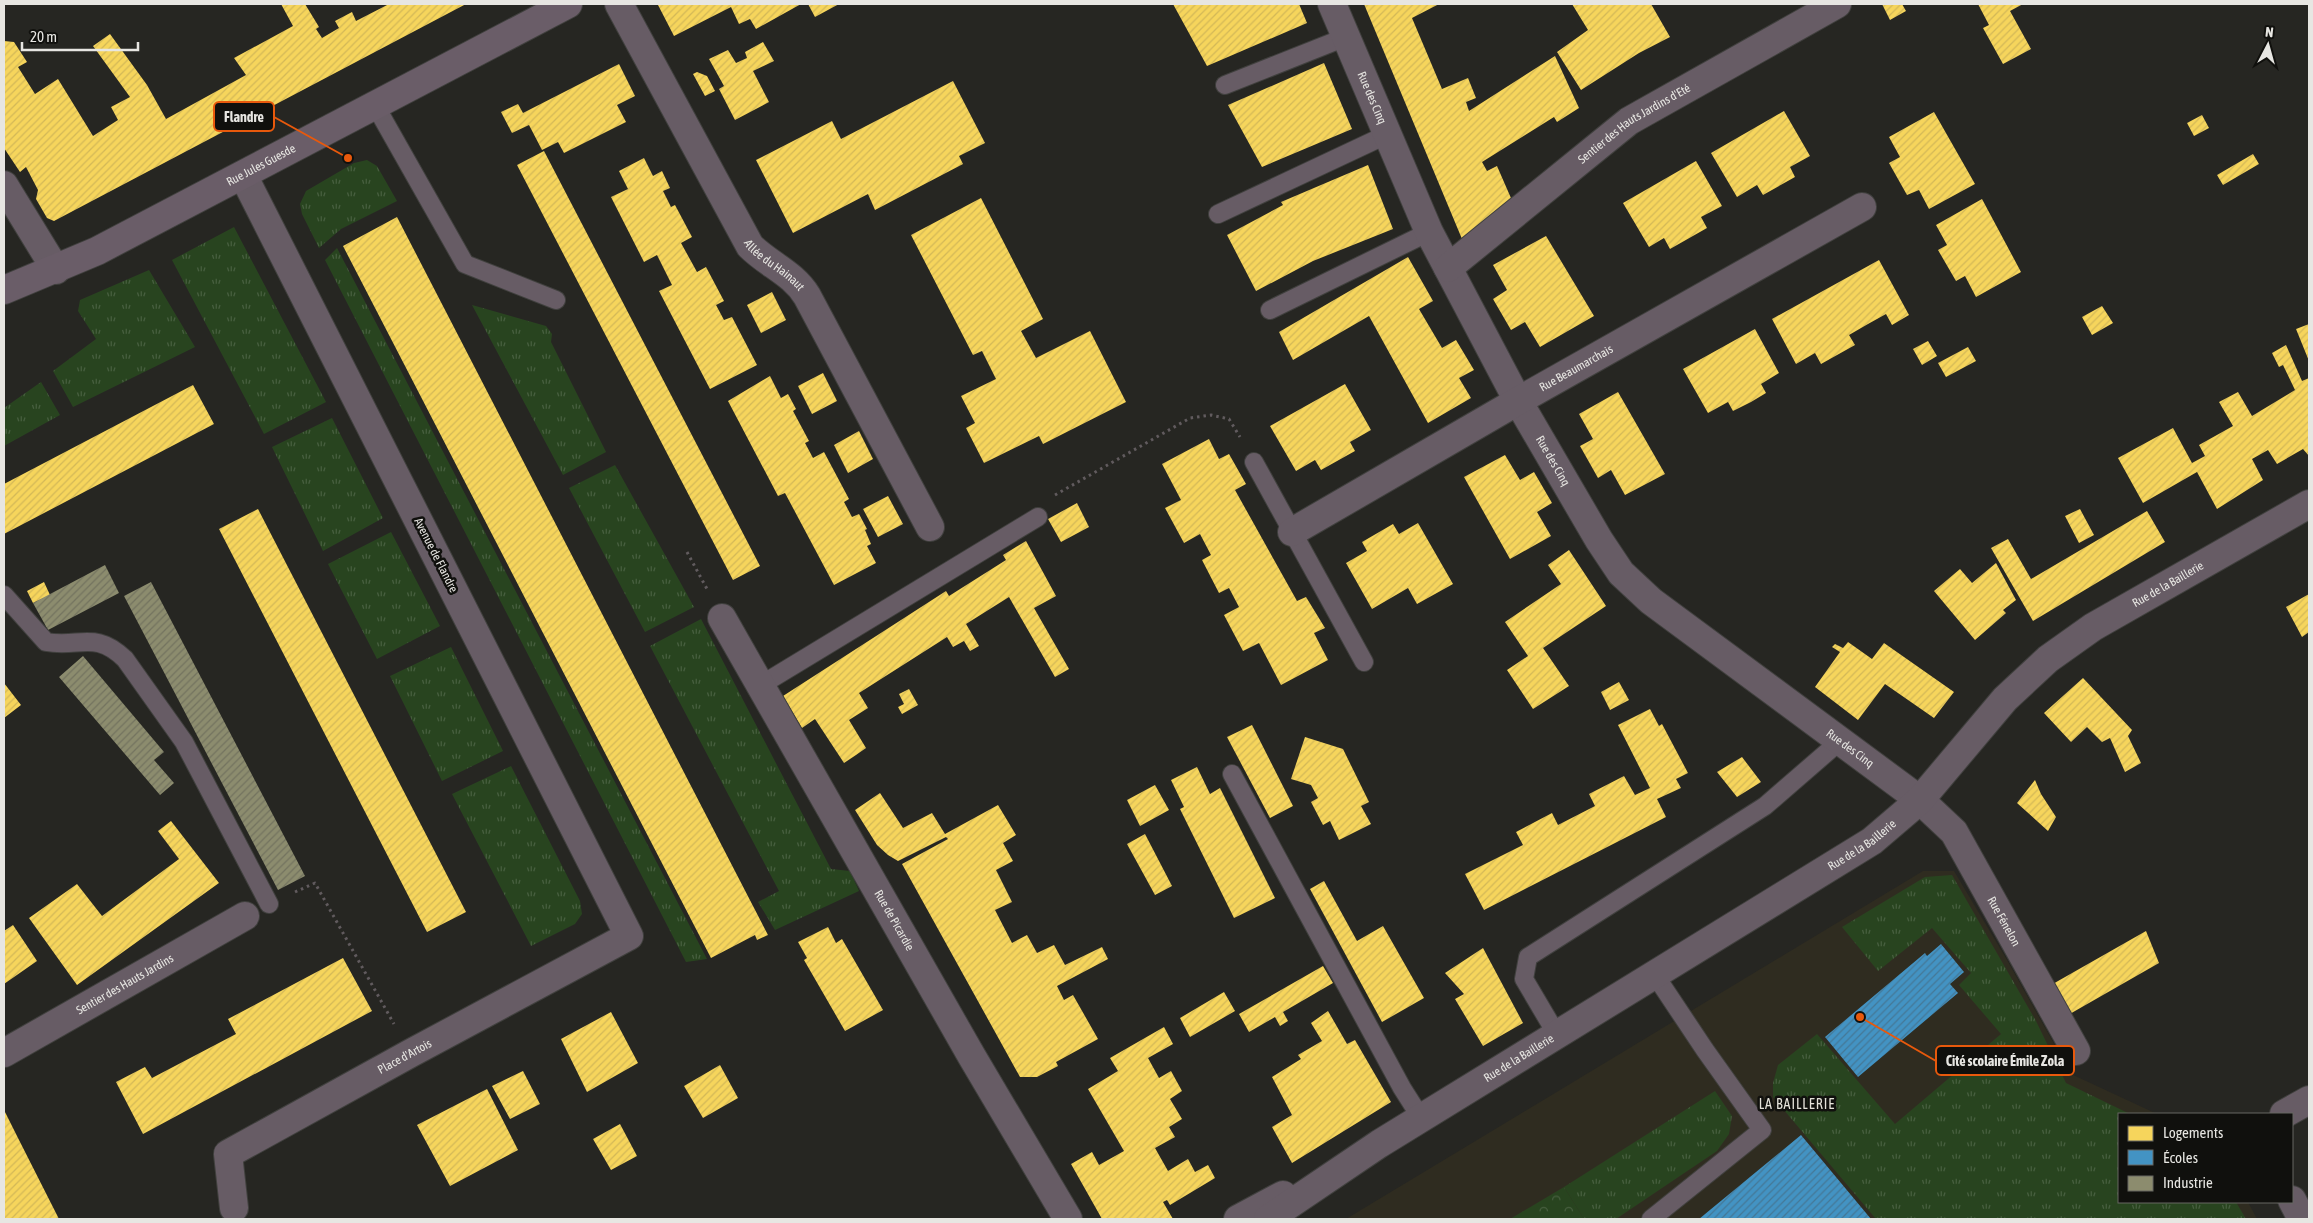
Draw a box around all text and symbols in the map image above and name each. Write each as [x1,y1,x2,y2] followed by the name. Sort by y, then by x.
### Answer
[22,20,139,52] scale bar
[2243,20,2293,70] north arrow
[2264,24,2274,40] text: N
[30,28,57,45] text: 20 m
[1355,69,1389,126] street label: Rue des Cinq
[1575,81,1693,167] street label: Sentier des Hauts Jardins d'Eté
[214,102,274,131] callout: Flandre
[224,109,264,125] text: Flandre
[224,141,298,189] street label: Rue Jules Guesde
[741,237,808,294] street label: Allée du Hainaut
[1537,342,1615,394] street label: Rue Beaumarchais
[1533,433,1573,488] street label: Rue des Cinq
[411,515,461,595] street label: Avenue de Flandre
[2130,558,2206,610] street label: Rue de la Baillerie
[1824,726,1877,770] street label: Rue des Cinq
[1825,817,1899,873] street label: Rue de la Baillerie
[871,888,917,953] street label: Rue de Picardie
[1984,894,2023,949] street label: Rue Fénelon
[74,951,176,1017] street label: Sentier des Hauts Jardins
[1481,1031,1556,1085] street label: Rue de la Baillerie
[375,1036,434,1077] street label: Place d'Artois
[1936,1046,2074,1075] callout: Cité scolaire Émile Zola
[1946,1053,2065,1069] text: Cité scolaire Émile Zola
[1759,1096,1835,1112] district label: LA BAILLERIE
[2118,1113,2293,1203] legend
[2163,1124,2223,1141] text: Logements
[2163,1149,2198,1166] text: Écoles
[2163,1174,2213,1191] text: Industrie

